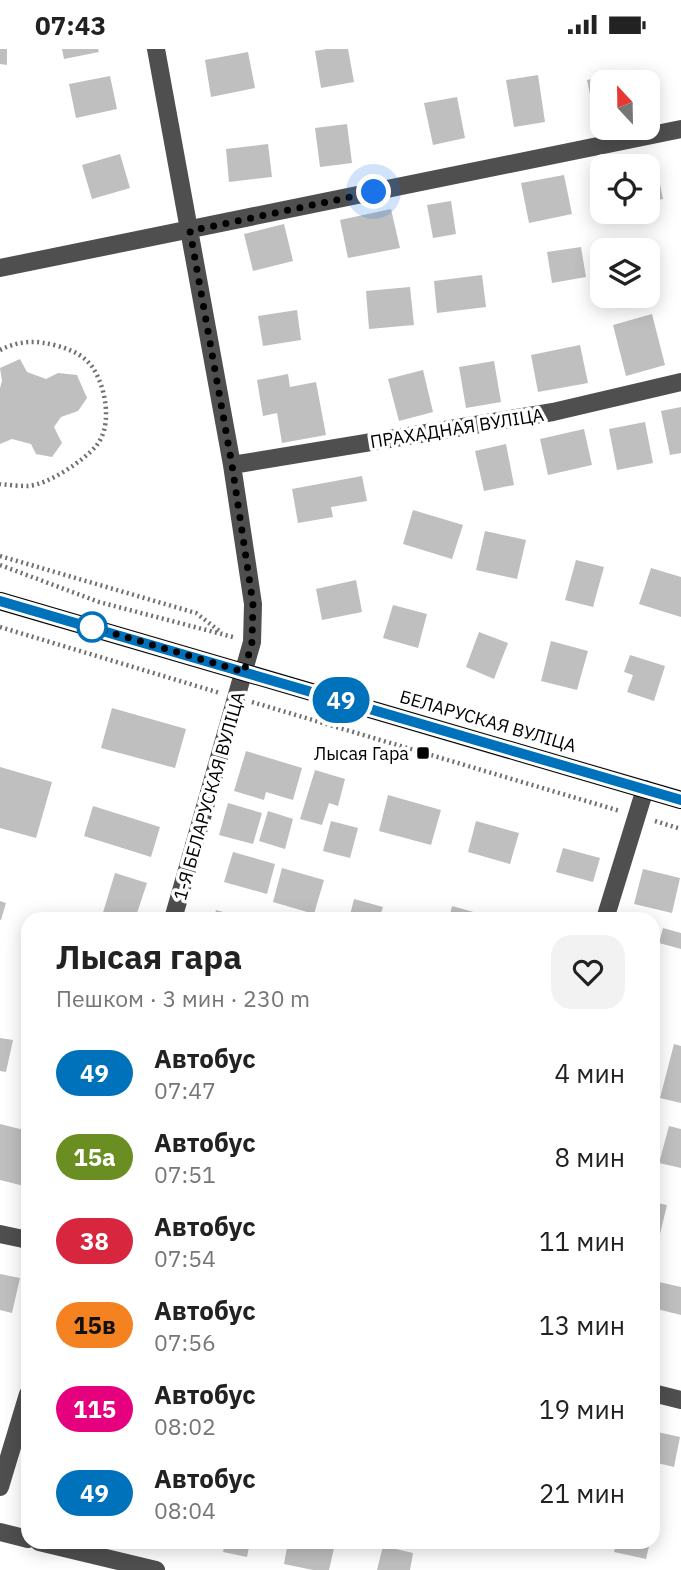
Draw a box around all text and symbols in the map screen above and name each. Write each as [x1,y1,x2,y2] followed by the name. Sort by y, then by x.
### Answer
[35,8,106,42] text: 07:43
[590,70,660,140] north arrow
[590,70,660,308] map controls
[590,154,660,224] button: locate
[356,174,391,209] your location
[590,238,660,308] button: layers
[368,403,546,453] street label: ПРАХАДНАЯ ВУЛІЦА
[77,612,107,642] unlabelled marker
[310,677,372,723] line badge: 49
[327,684,355,716] text: 49
[397,685,579,757] street label: БЕЛАРУСКАЯ ВУЛІЦА
[168,689,250,903] street label: 1-Я БЕЛАРУСКАЯ ВУЛІЦА
[314,742,409,765] place label: Лысая Гара
[415,745,431,761] marker: Лысая Гара
[56,935,242,978] text: Лысая гара
[551,935,625,1009] button: heart
[56,983,310,1013] text: Пешком · 3 мин · 230 m
[154,1041,256,1075] text: Автобус
[555,1056,625,1090] text: 4 мин
[80,1057,109,1089] text: 49
[154,1075,216,1105] text: 07:47
[154,1125,256,1159] text: Автобус
[555,1140,625,1174] text: 8 мин
[73,1141,116,1173] text: 15а
[154,1159,216,1189] text: 07:51
[154,1209,256,1243] text: Автобус
[539,1224,625,1258] text: 11 мин
[80,1225,109,1257] text: 38
[154,1243,216,1273] text: 07:54
[154,1293,256,1327] text: Автобус
[539,1308,625,1342] text: 13 мин
[73,1309,116,1341] text: 15в
[154,1327,216,1357] text: 07:56
[154,1377,256,1411] text: Автобус
[539,1392,625,1426] text: 19 мин
[73,1393,116,1425] text: 115
[154,1411,216,1441] text: 08:02
[154,1461,256,1495] text: Автобус
[539,1476,625,1510] text: 21 мин
[80,1477,109,1509] text: 49
[154,1495,216,1525] text: 08:04

